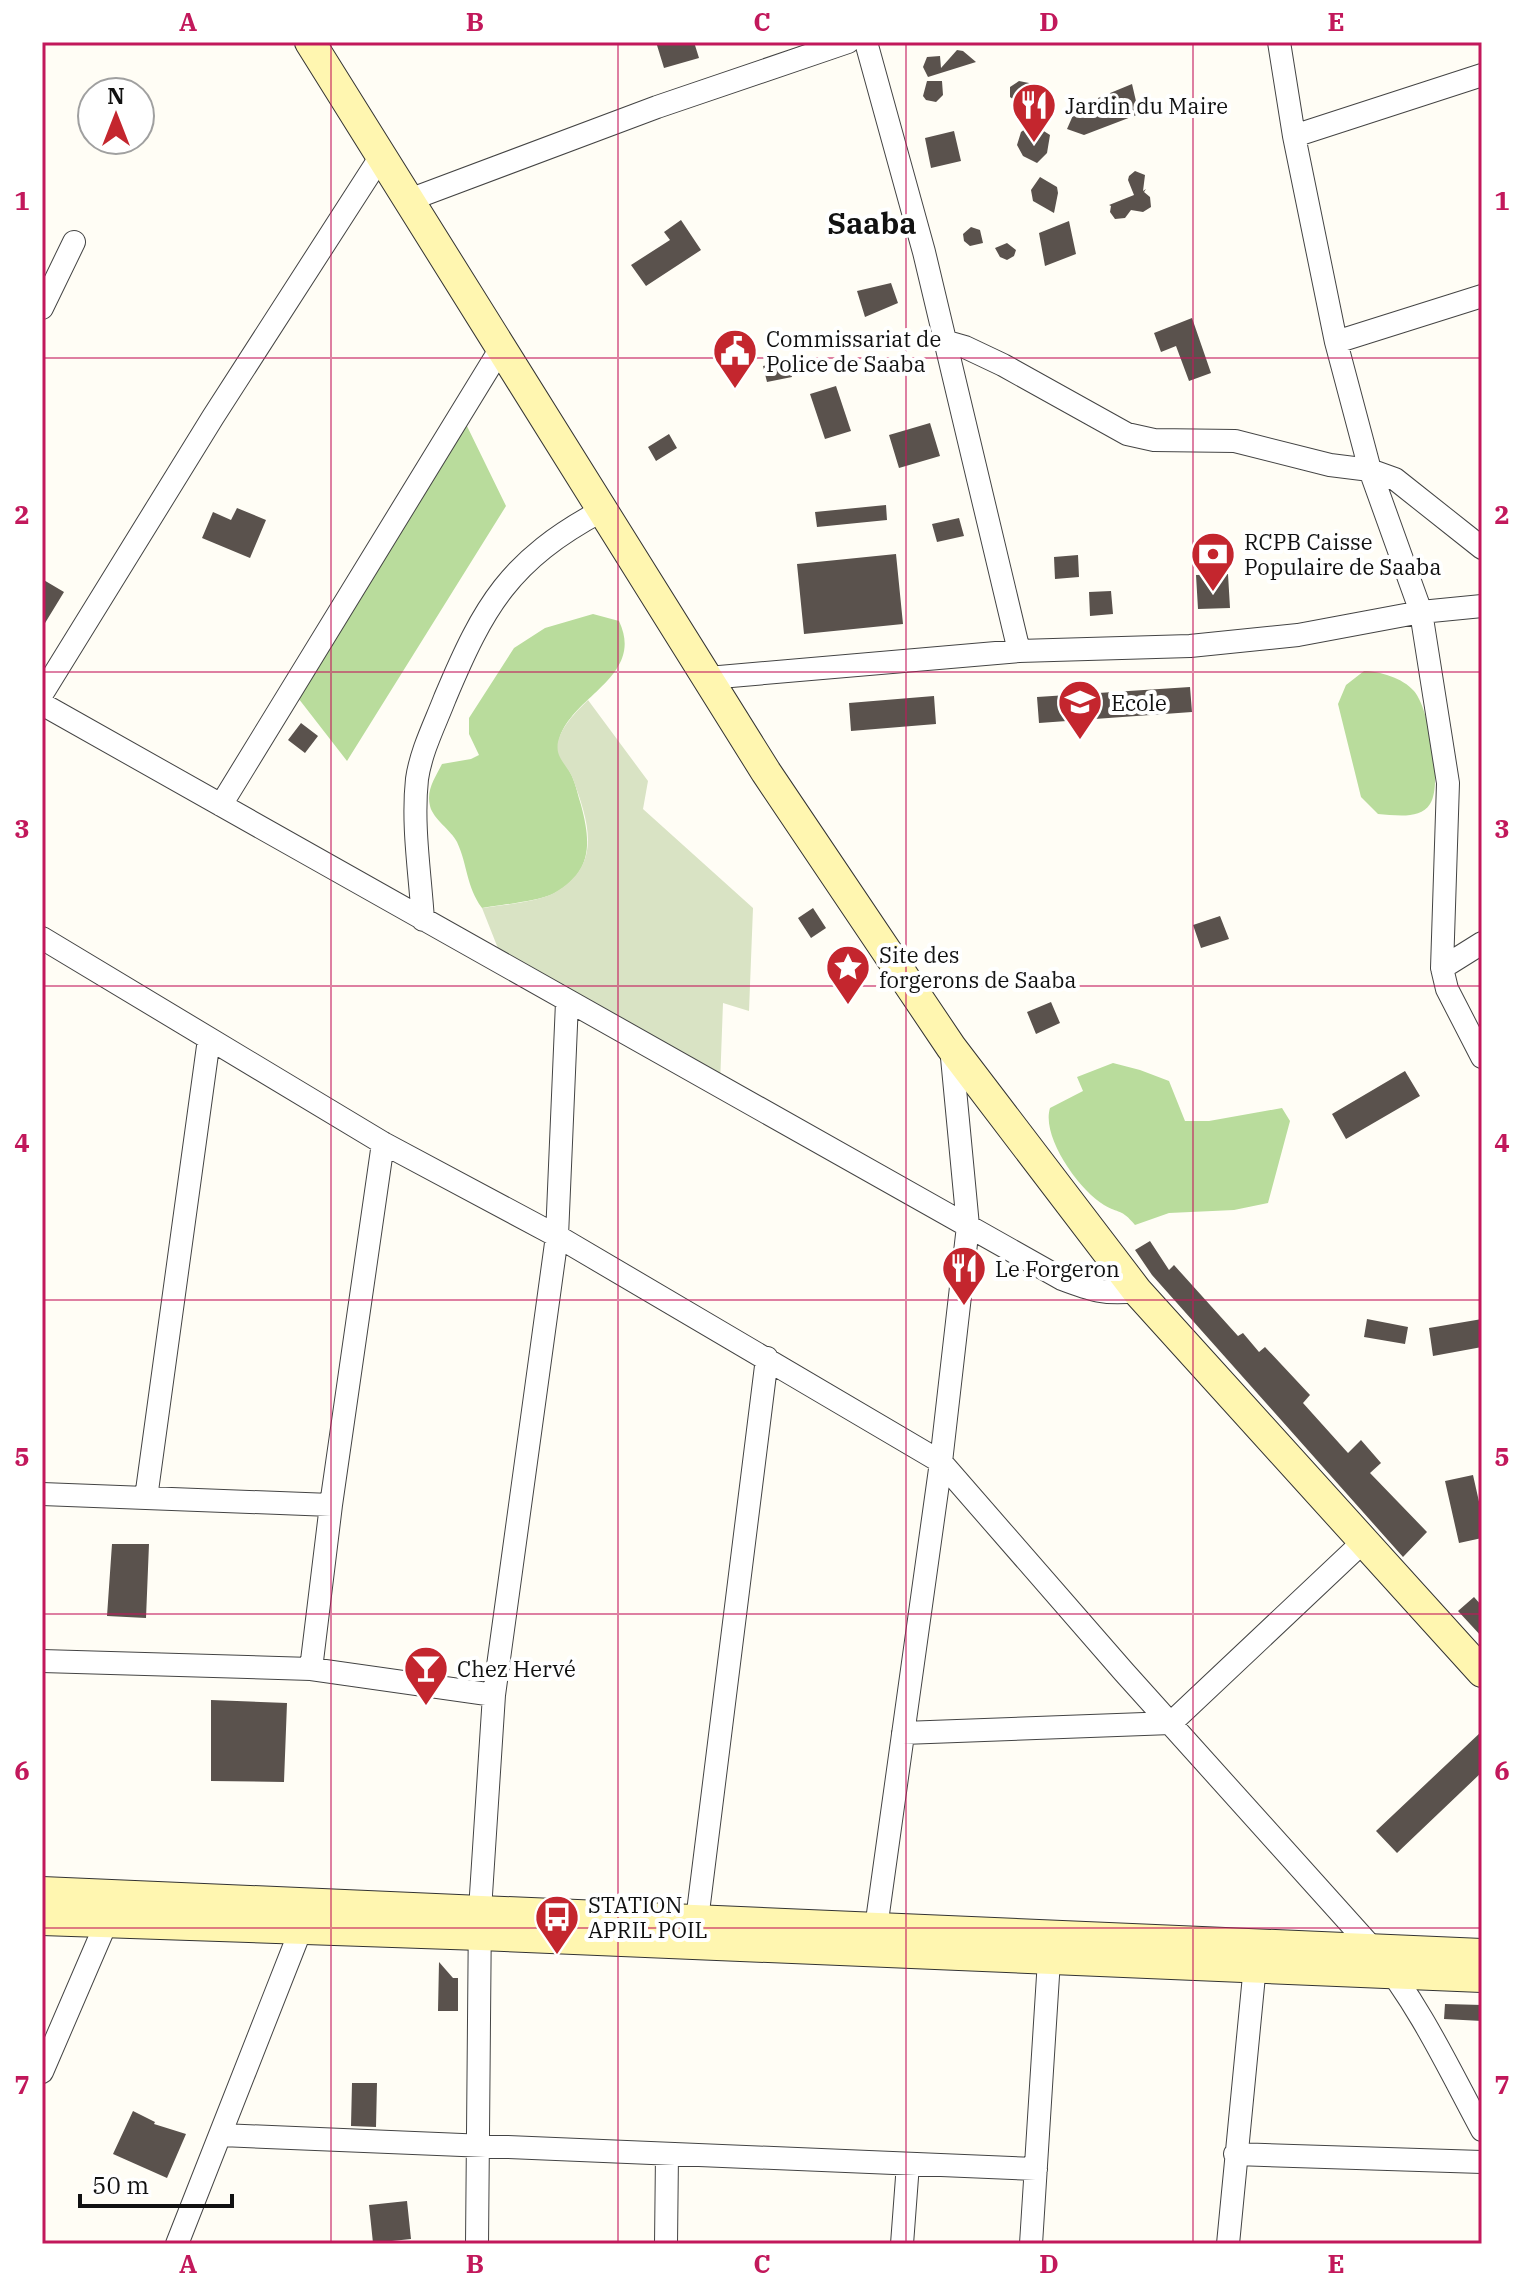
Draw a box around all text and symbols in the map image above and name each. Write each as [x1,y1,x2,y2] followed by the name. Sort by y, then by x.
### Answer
[179,4,197,38] text: A
[466,4,484,38] text: B
[753,4,771,38] text: C
[1039,4,1059,38] text: D
[1327,4,1345,38] text: E
[76,76,156,156] north arrow
[107,81,125,110] text: N
[1010,81,1058,144] restaurant icon: Jardin du Maire
[1065,91,1228,120] place label: Jardin du Maire
[14,183,30,217] text: 1
[1494,183,1510,217] text: 1
[827,203,917,242] district label: Saaba
[766,324,941,378] place label: Commissariat de Police de Saaba
[711,327,759,390] public building icon: Commissariat de Police de Saaba
[14,497,30,531] text: 2
[1494,497,1510,531] text: 2
[1244,527,1441,581] place label: RCPB Caisse Populaire de Saaba
[1189,530,1237,593] bank icon: RCPB Caisse Populaire de Saaba
[1056,678,1104,741] school or university icon: Ecole
[1111,688,1167,717] place label: Ecole
[14,811,30,845] text: 3
[1494,811,1510,845] text: 3
[879,940,1077,994] place label: Site des forgerons de Saaba
[824,943,872,1006] place icon: Site des forgerons de Saaba
[14,1125,30,1159] text: 4
[1494,1125,1510,1159] text: 4
[940,1244,988,1307] restaurant icon: Le Forgeron
[995,1254,1120,1283] place label: Le Forgeron
[14,1439,30,1473] text: 5
[1494,1439,1510,1473] text: 5
[402,1644,450,1707] bar icon: Chez Hervé
[457,1654,576,1683] place label: Chez Hervé
[14,1753,30,1787] text: 6
[1494,1753,1510,1787] text: 6
[588,1890,708,1944] place label: STATION APRIL POIL
[533,1893,581,1956] bus stop icon: STATION APRIL POIL
[14,2067,30,2101] text: 7
[1494,2067,1510,2101] text: 7
[80,2158,232,2208] scale bar
[92,2169,149,2201] text: 50 m
[179,2246,197,2280] text: A
[466,2246,484,2280] text: B
[753,2246,771,2280] text: C
[1039,2246,1059,2280] text: D
[1327,2246,1345,2280] text: E

